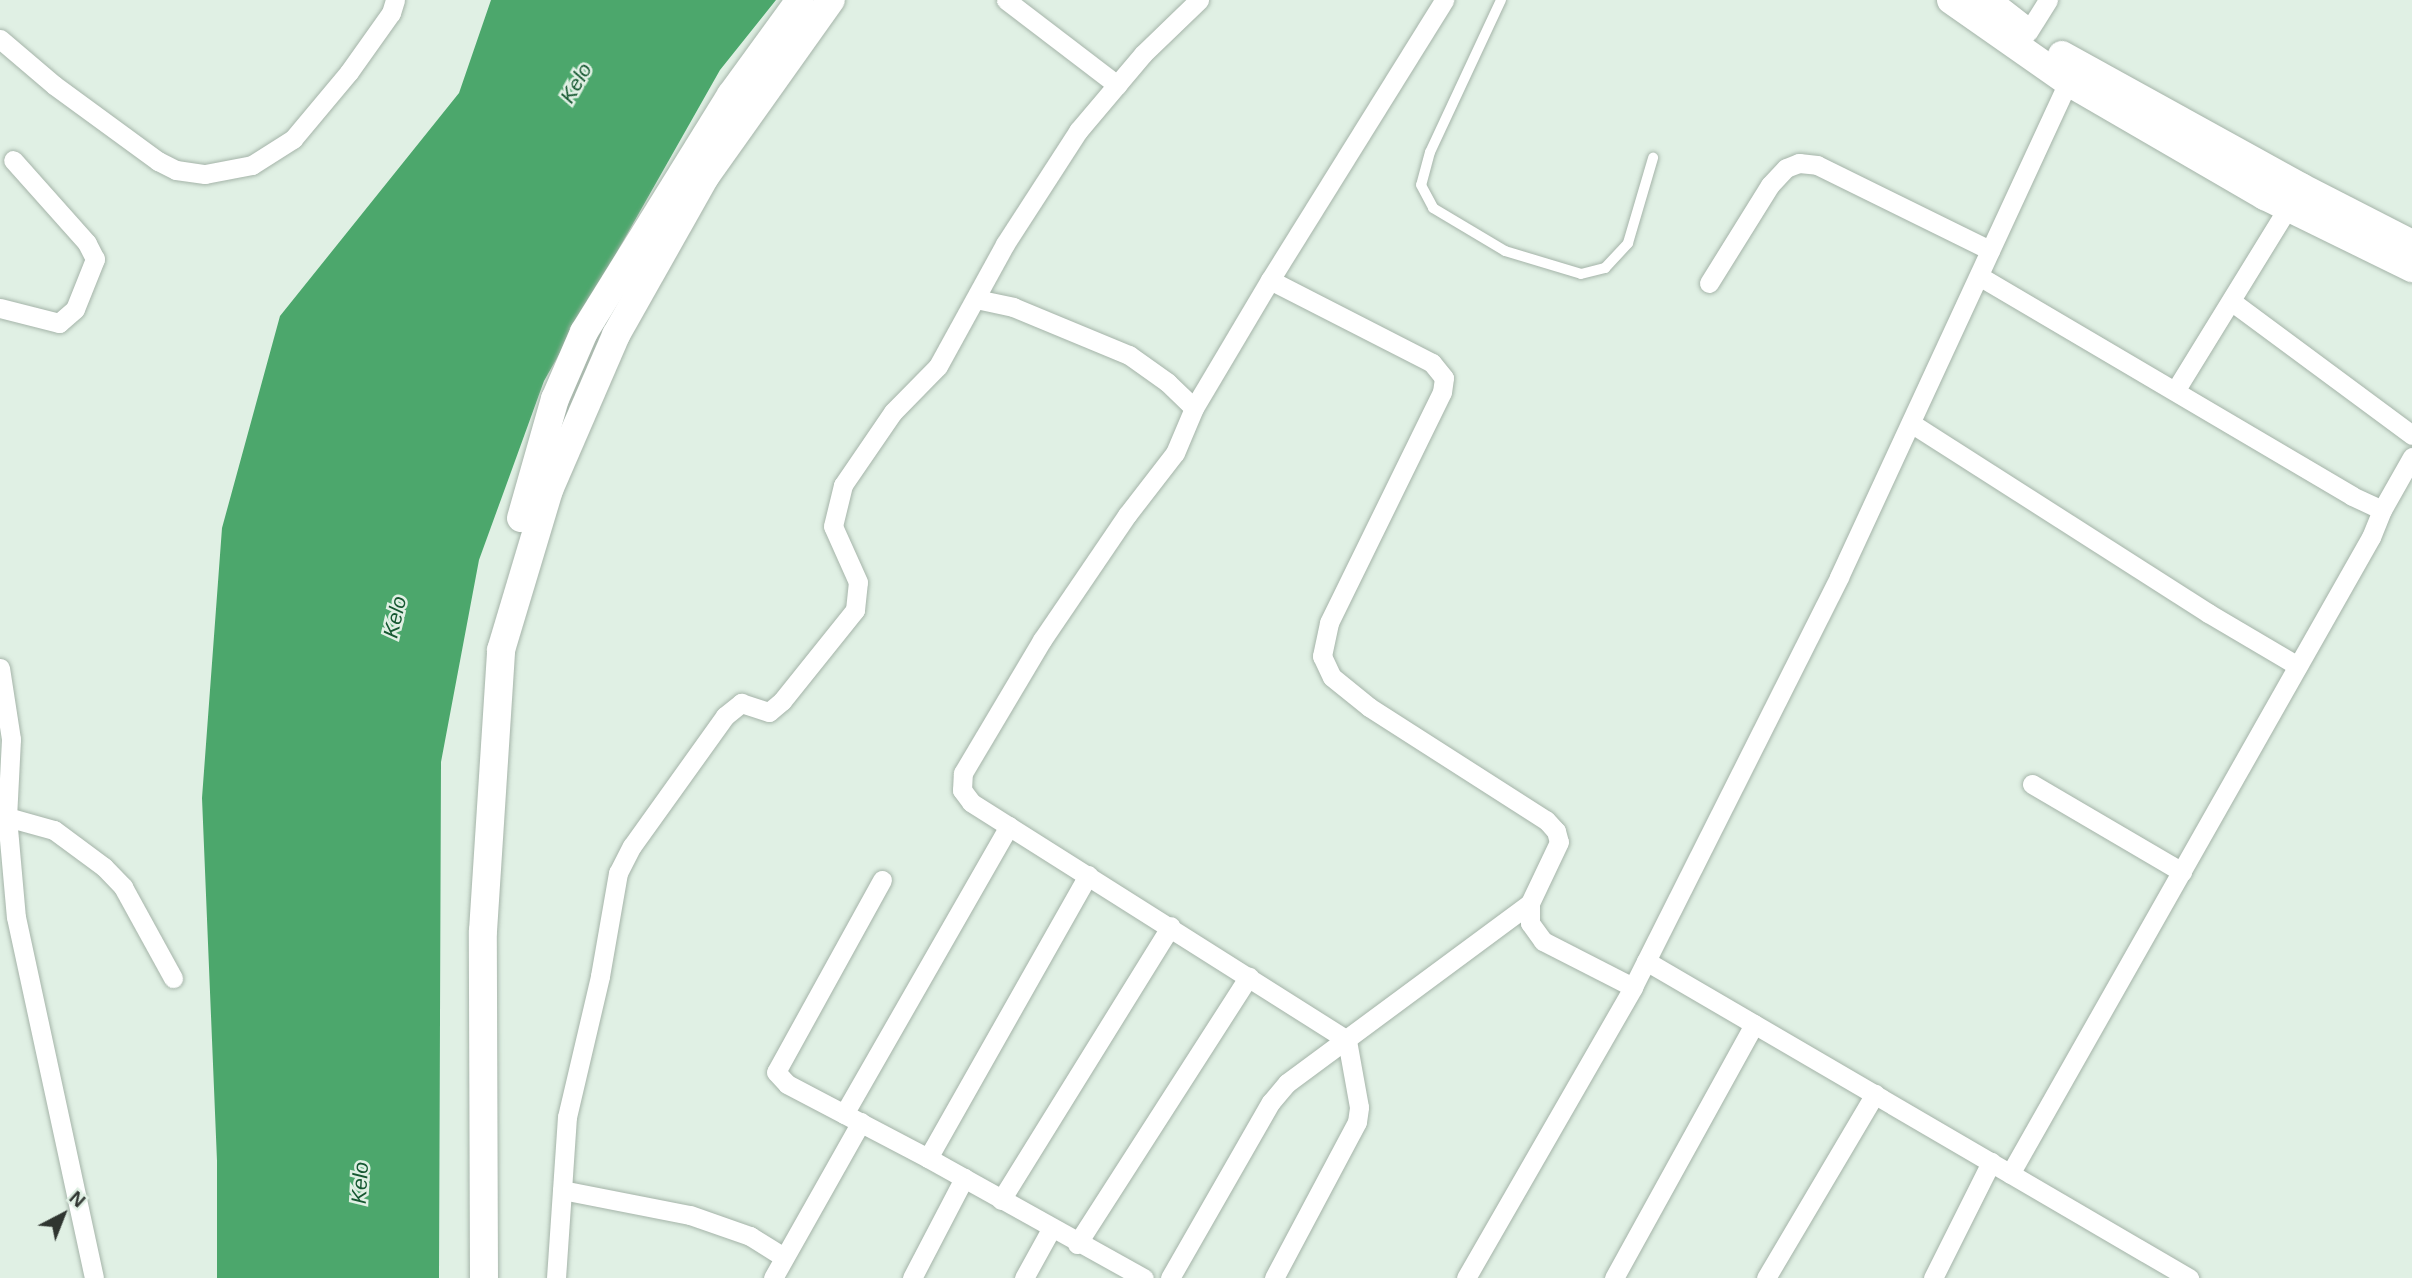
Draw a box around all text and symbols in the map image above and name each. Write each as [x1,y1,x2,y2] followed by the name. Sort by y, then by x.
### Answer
[555,59,597,107] water label: Kelo
[378,594,412,640] water label: Kelo
[346,1161,374,1205] water label: Kelo
[28,1180,98,1250] north arrow
[65,1187,90,1211] text: N

